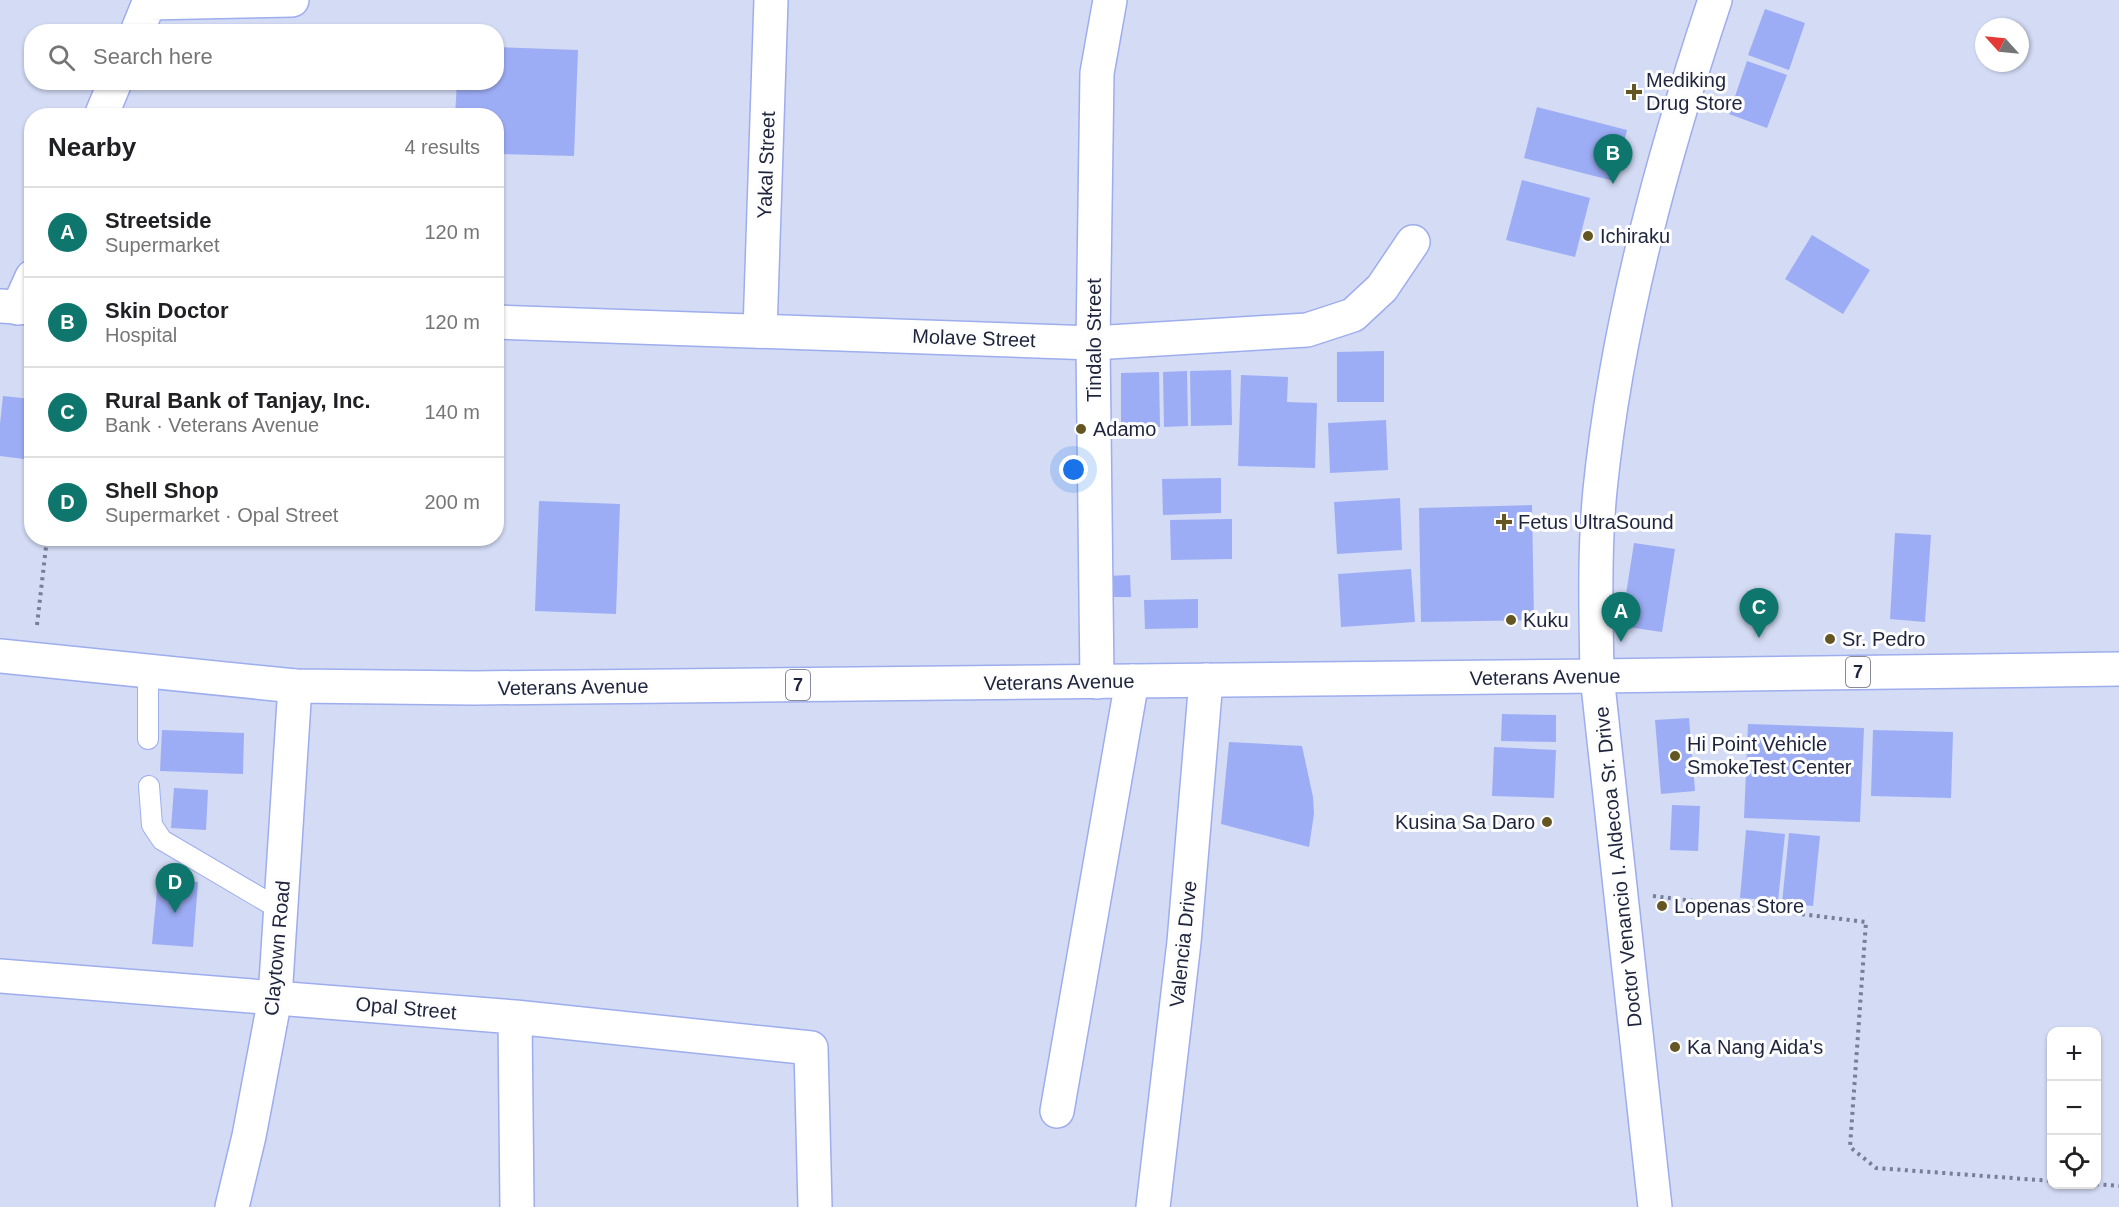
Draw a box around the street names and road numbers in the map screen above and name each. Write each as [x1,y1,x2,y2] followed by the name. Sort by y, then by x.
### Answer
[753,110,779,219] street label: Yakal Street
[1083,278,1105,402] street label: Tindalo Street
[912,325,1036,351] street label: Molave Street
[1846,657,1870,687] road number: 7
[1469,665,1621,689] street label: Veterans Avenue
[786,670,810,700] road number: 7
[983,670,1135,694] street label: Veterans Avenue
[497,675,649,699] street label: Veterans Avenue
[1590,706,1646,1028] street label: Doctor Venancio I. Aldecoa Sr. Drive
[260,879,294,1017] street label: Claytown Road
[1165,879,1201,1009] street label: Valencia Drive
[355,993,458,1023] street label: Opal Street

